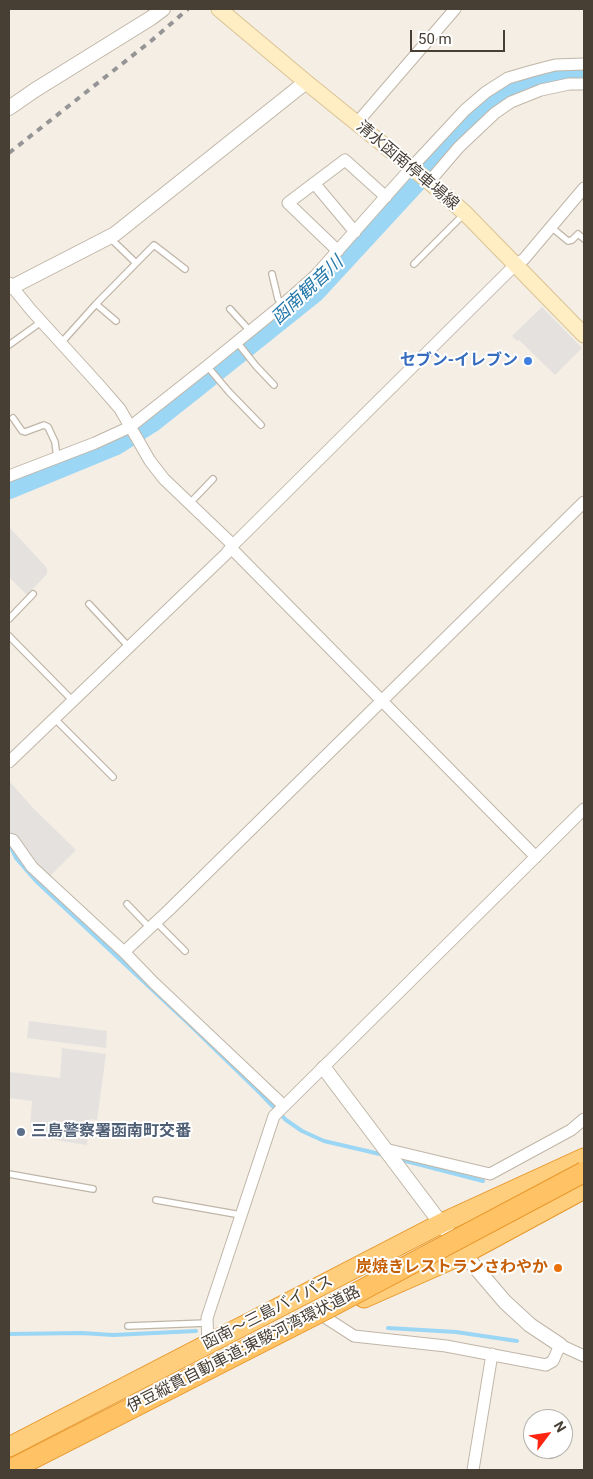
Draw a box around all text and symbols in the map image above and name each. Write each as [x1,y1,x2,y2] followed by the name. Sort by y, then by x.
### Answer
[413,20,508,52] scale bar
[418,30,452,48] text: 50 m
[352,118,462,214] street label: 清水函南停車場線
[268,252,348,330] water label: 函南観音川
[400,351,518,371] place label: セブン-イレブン
[522,355,534,367] marker: セブン-イレブン
[31,1122,191,1142] place label: 三島警察署函南町交番
[15,1126,27,1138] marker: 三島警察署函南町交番
[356,1258,548,1278] place label: 炭焼きレストランさわやか
[552,1262,564,1274] marker: 炭焼きレストランさわやか
[199,1272,337,1354] street label: 函南～三島バイパス
[124,1283,364,1417] street label: 伊豆縦貫自動車道;東駿河湾環状道路
[523,1409,573,1459] north arrow
[551,1418,569,1435] text: N

